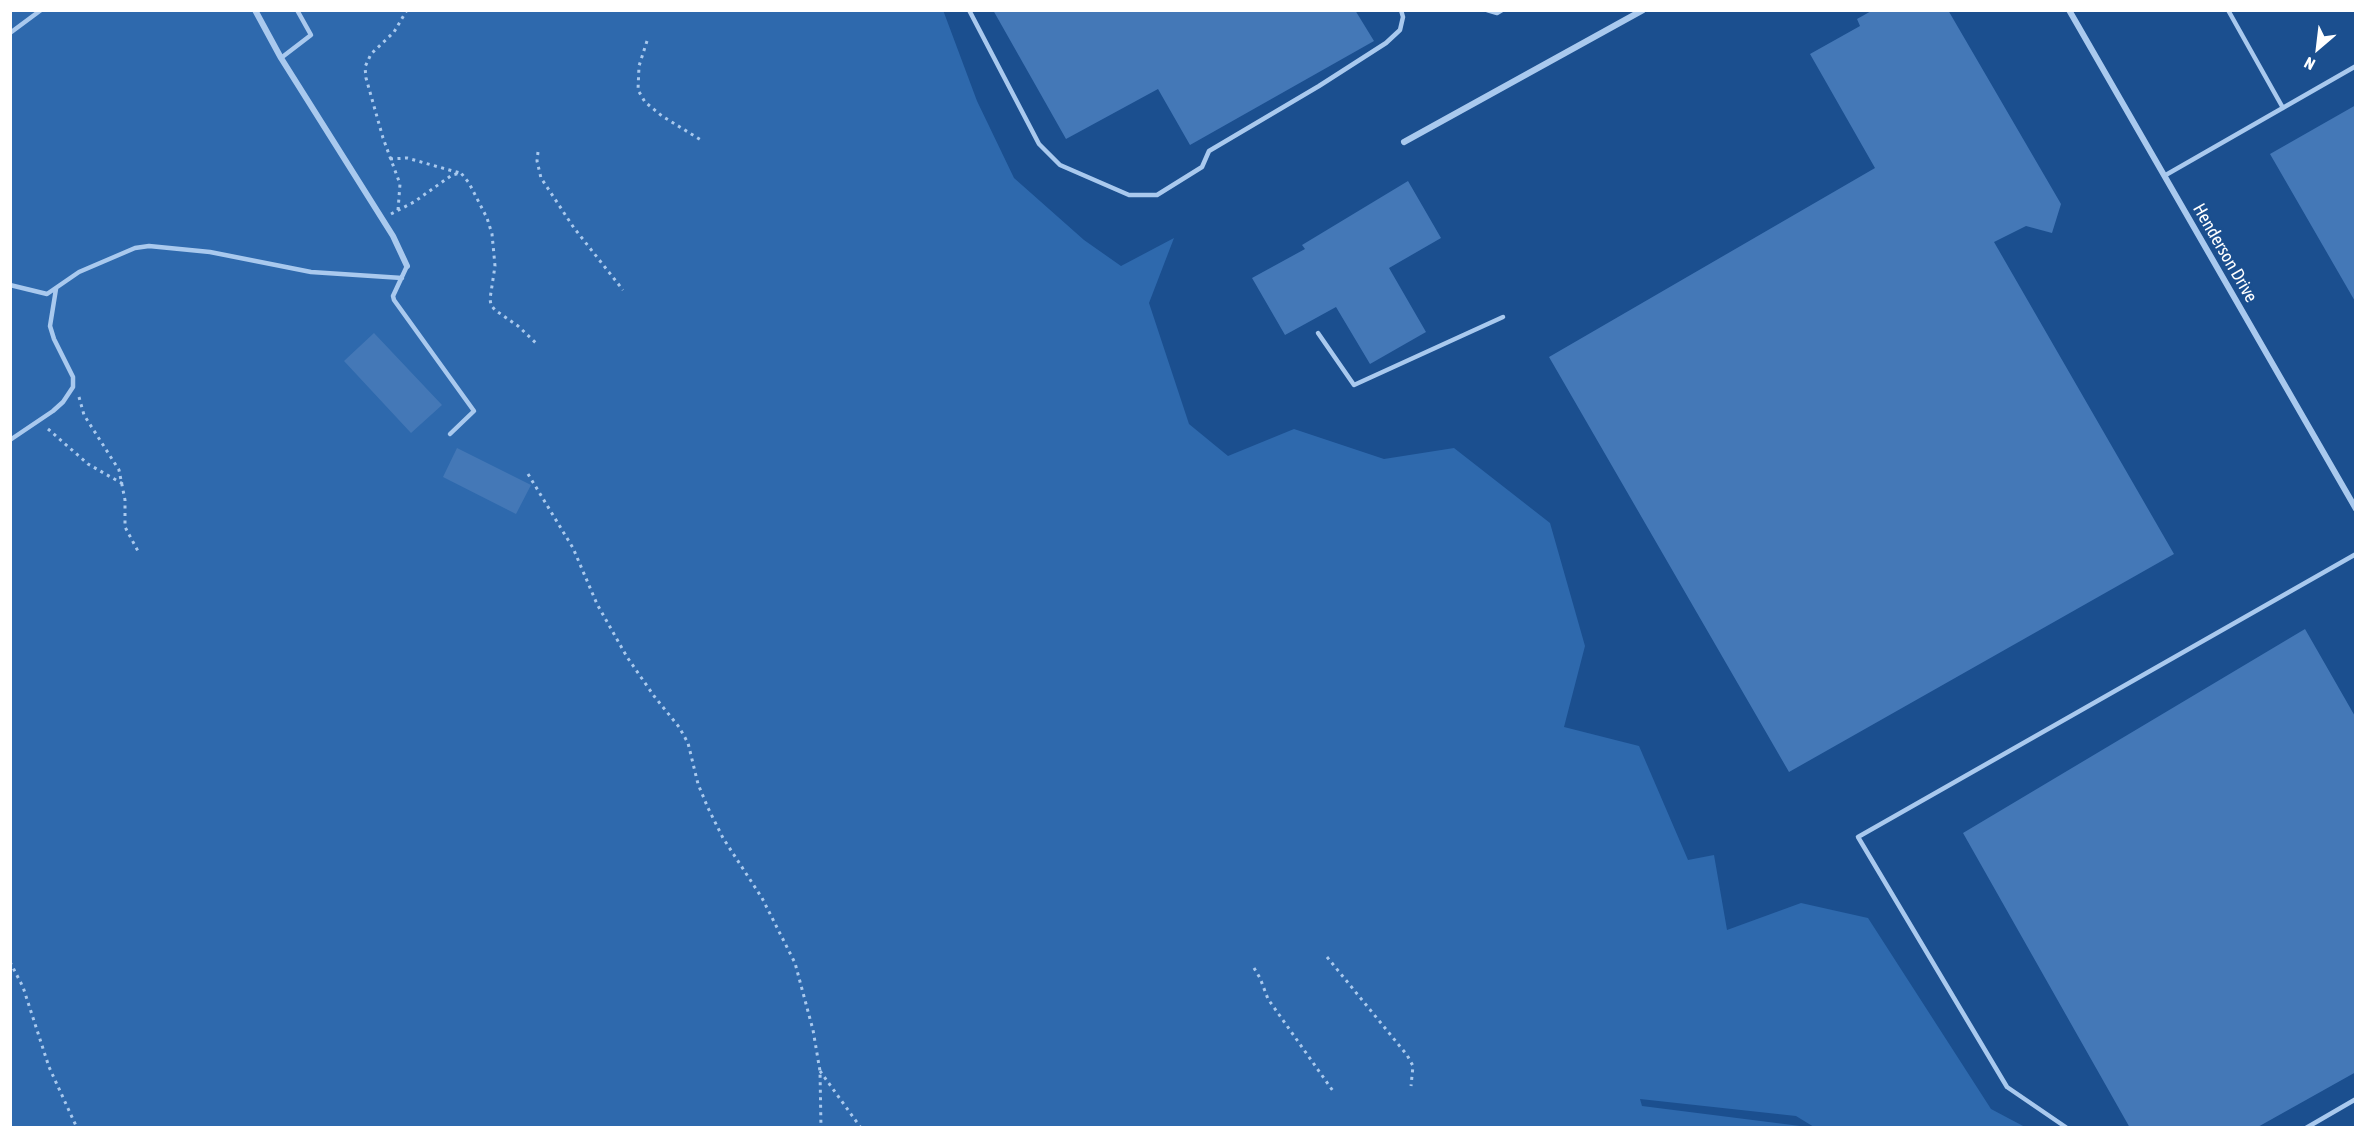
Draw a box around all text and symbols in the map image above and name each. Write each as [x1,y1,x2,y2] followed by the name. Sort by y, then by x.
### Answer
[2288,18,2348,78] north arrow
[2301,54,2318,74] text: N
[2188,200,2262,306] street label: Henderson Drive

